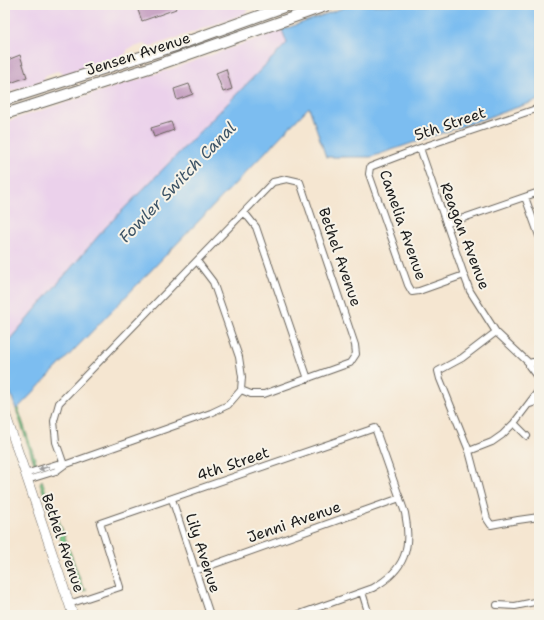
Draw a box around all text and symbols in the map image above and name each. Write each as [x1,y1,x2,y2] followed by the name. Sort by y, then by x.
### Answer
[83,28,193,80] street label: Jensen Avenue
[412,102,488,146] street label: 5th Street
[114,117,241,247] water label: Fowler Switch Canal
[375,167,431,283] street label: Camelia Avenue
[435,180,495,292] street label: Reagan Avenue
[314,205,366,309] street label: Bethel Avenue
[194,442,272,486] street label: 4th Street
[38,465,50,471] one-way arrow
[37,491,89,595] street label: Bethel Avenue
[245,497,343,547] street label: Jenni Avenue
[181,511,225,595] street label: Lily Avenue

